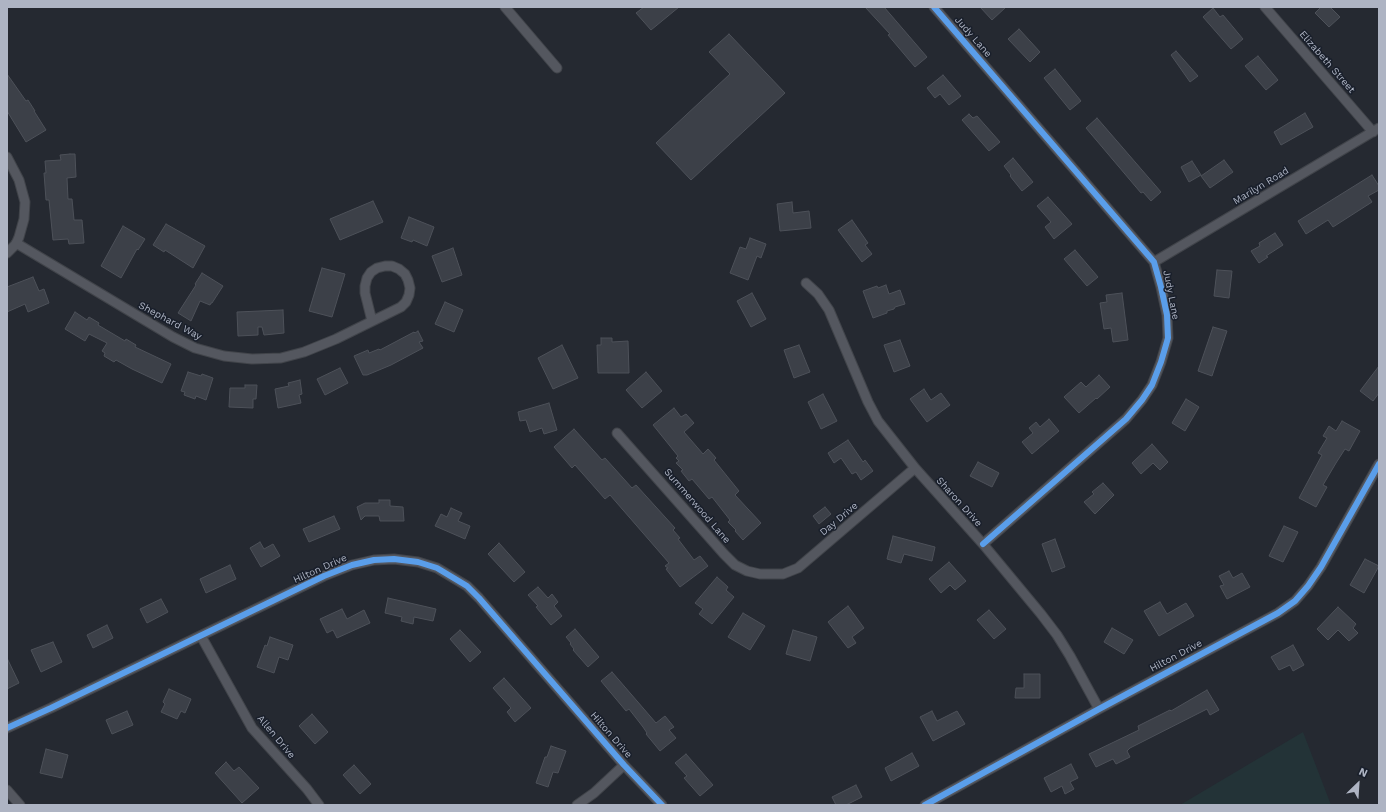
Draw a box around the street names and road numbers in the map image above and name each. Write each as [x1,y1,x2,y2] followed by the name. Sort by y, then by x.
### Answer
[952,14,994,60] street label: Judy Lane
[1297,28,1357,96] street label: Elizabeth Street
[1231,165,1291,207] street label: Marilyn Road
[1160,269,1182,321] street label: Judy Lane
[136,299,204,343] street label: Shephard Way
[661,466,733,546] street label: Summerwood Lane
[934,475,984,529] street label: Sharon Drive
[818,500,860,538] street label: Day Drive
[291,552,349,586] street label: Hilton Drive
[1148,637,1204,675] street label: Hilton Drive
[588,709,634,761] street label: Hilton Drive
[254,713,298,761] street label: Allen Drive

